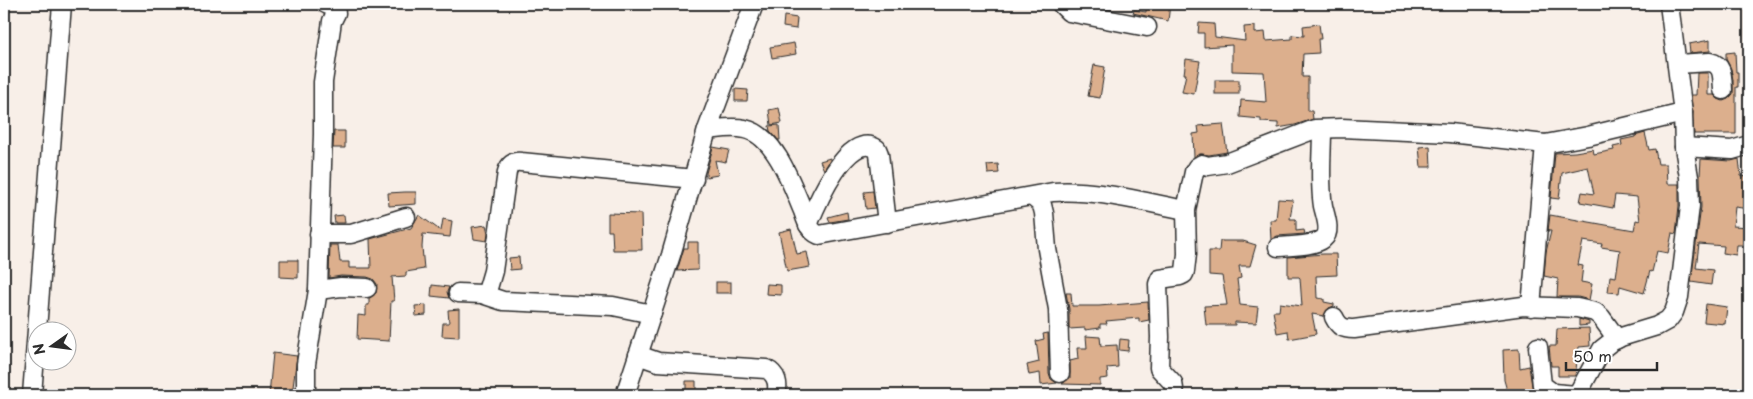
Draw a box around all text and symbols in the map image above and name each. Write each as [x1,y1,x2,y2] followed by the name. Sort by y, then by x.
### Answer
[28,322,78,372] north arrow
[1566,339,1657,371] scale bar
[27,341,50,357] text: N
[1573,344,1612,367] text: 50 m

